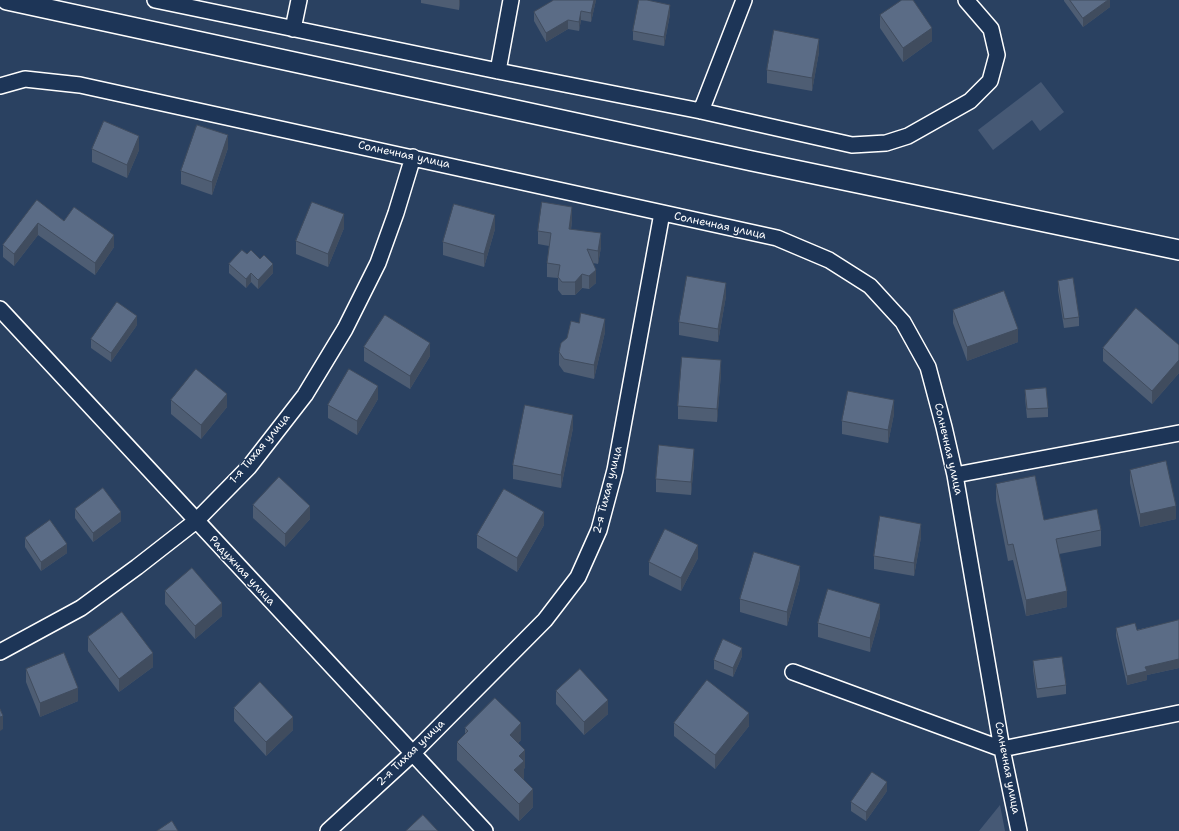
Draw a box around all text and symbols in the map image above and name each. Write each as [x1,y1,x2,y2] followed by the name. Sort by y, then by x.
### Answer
[357,139,451,171] street label: Солнечная улица
[673,210,767,242] street label: Солнечная улица
[931,402,965,496] street label: Солнечная улица
[227,411,293,487] street label: 1-я Тихая улица
[591,445,625,535] street label: 2-я Тихая улица
[206,533,278,609] street label: Радужная улица
[374,717,448,789] street label: 2-я Тихая улица
[992,721,1022,815] street label: Солнечная улица

